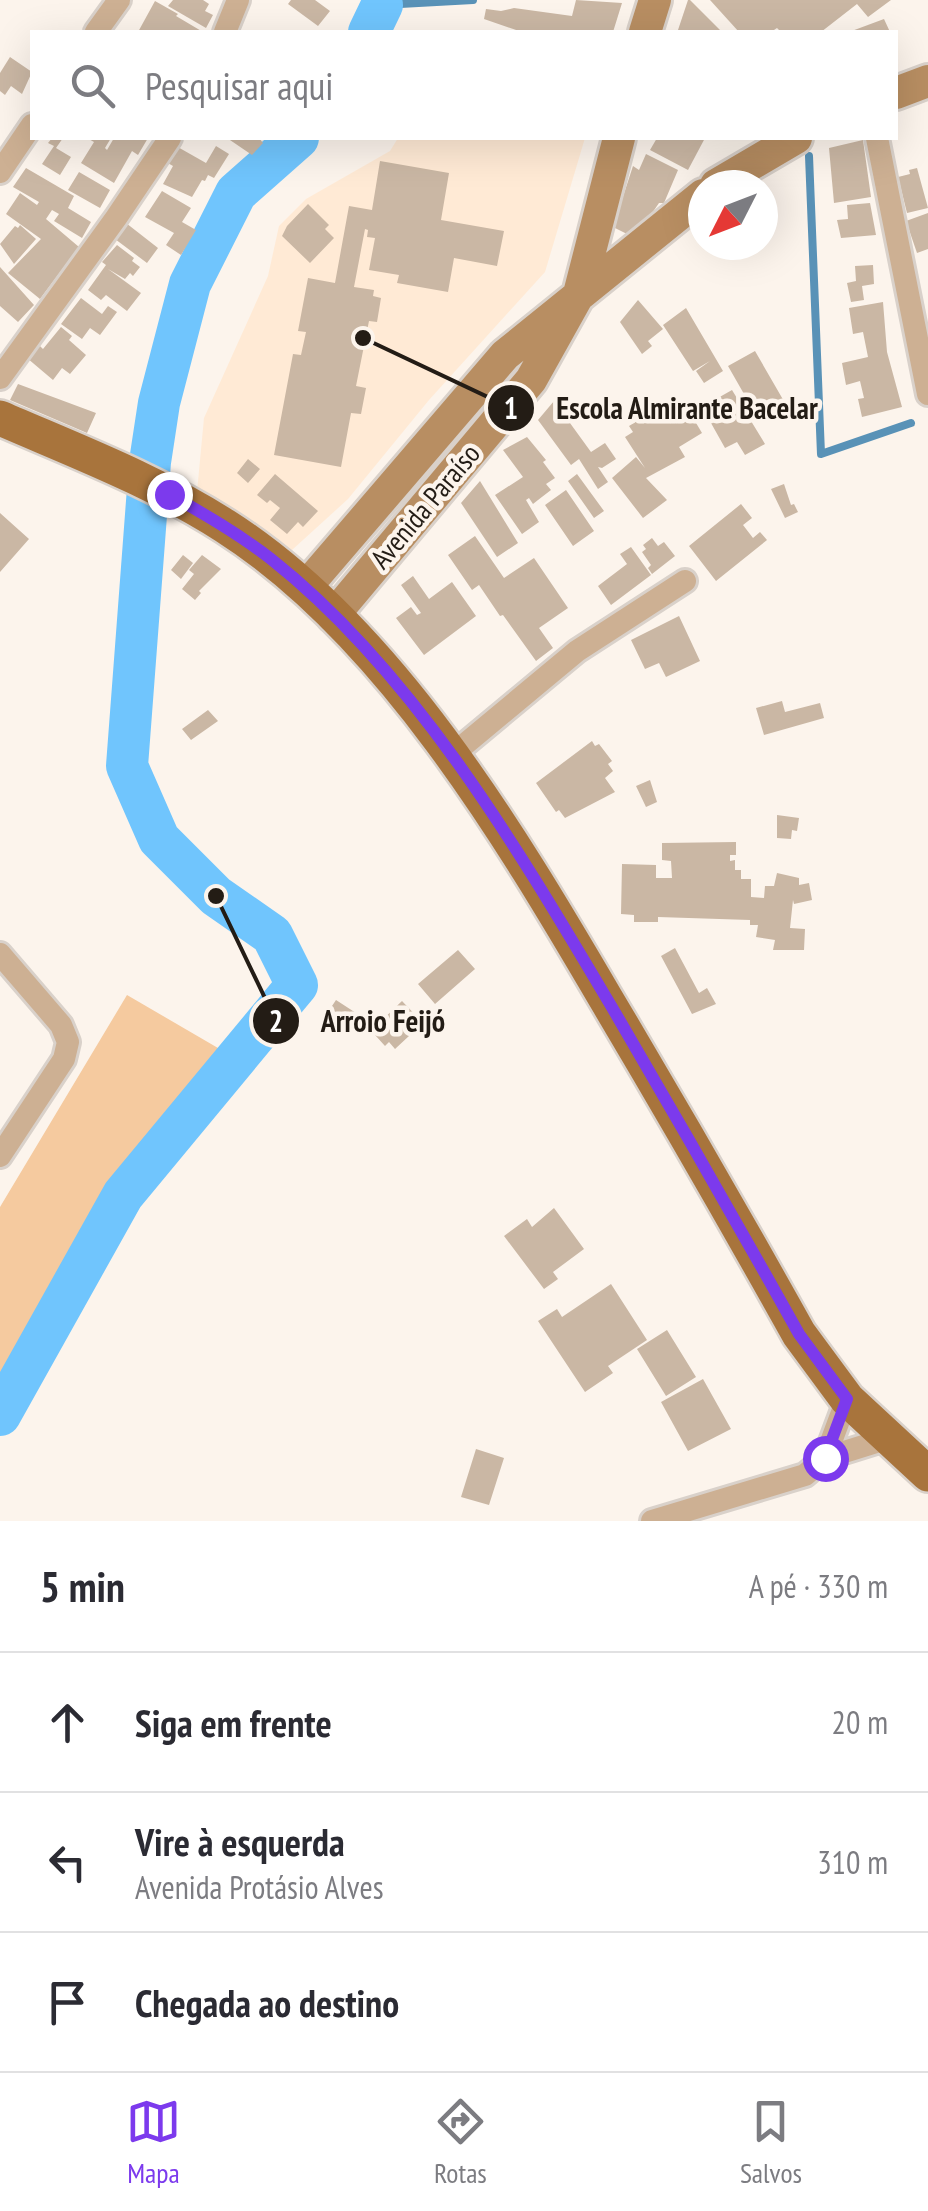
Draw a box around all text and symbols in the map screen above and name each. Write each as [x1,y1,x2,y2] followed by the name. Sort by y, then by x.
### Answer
[30,30,898,140] search box
[65,58,120,113] icon: search
[145,61,334,110] text: Pesquisar aqui
[688,170,778,260] north arrow
[486,378,838,438] callout: Escola Almirante Bacelar
[504,388,518,427] text: 1
[556,388,818,427] text: Escola Almirante Bacelar
[362,436,488,576] street label: Avenida Paraíso
[147,472,193,518] route end
[251,991,465,1051] callout: Arroio Feijó
[269,1001,283,1040] text: 2
[320,1001,445,1040] text: Arroio Feijó
[803,1436,849,1482] route start
[40,1559,125,1614] text: 5 min
[749,1565,888,1607] text: A pé · 330 m
[40,1695,95,1750] icon: ahead
[135,1698,332,1747] text: Siga em frente
[832,1701,888,1743] text: 20 m
[135,1817,345,1866] text: Vire à esquerda
[40,1835,95,1890] icon: left
[817,1841,888,1883] text: 310 m
[135,1866,384,1908] text: Avenida Protásio Alves
[40,1975,95,2030] icon: arrive
[135,1978,399,2027] text: Chegada ao destino
[126,2094,181,2191] tab: Mapa
[433,2094,488,2191] tab: Rotas
[740,2094,802,2191] tab: Salvos

